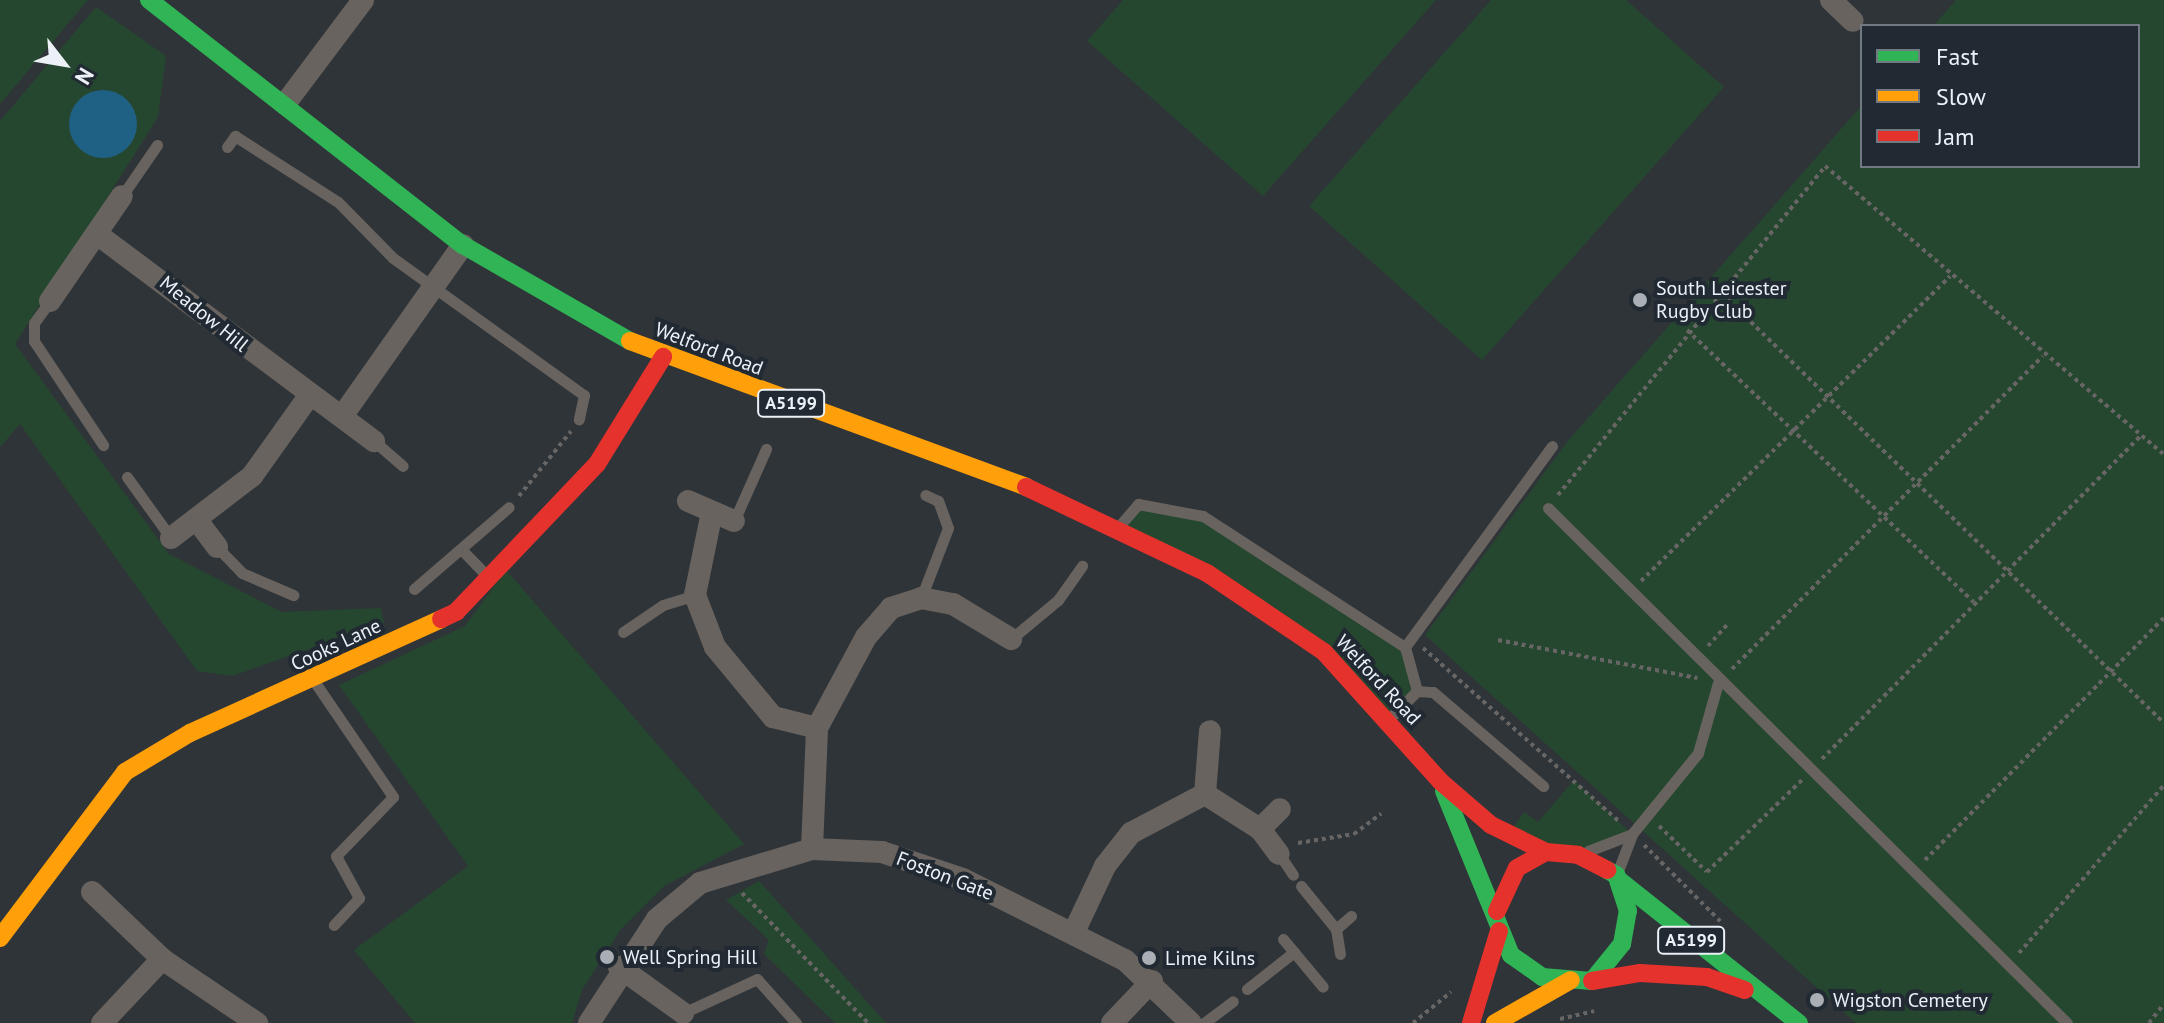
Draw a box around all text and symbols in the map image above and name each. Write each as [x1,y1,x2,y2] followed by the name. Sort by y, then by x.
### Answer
[24,24,104,104] north arrow
[1860,24,2140,168] legend
[1936,41,1979,72] text: Fast
[69,63,100,90] text: N
[1936,81,1986,112] text: Slow
[1936,121,1974,152] text: Jam
[155,271,253,357] street label: Meadow Hill
[1656,276,1787,323] place label: South Leicester Rugby Club
[1631,291,1649,309] marker: South Leicester Rugby Club
[652,317,766,381] street label: Welford Road
[757,389,825,417] road number: A5199
[287,614,385,676] street label: Cooks Lane
[1330,630,1426,730] street label: Welford Road
[893,847,997,905] street label: Foston Gate
[1657,926,1725,954] road number: A5199
[623,945,757,969] place label: Well Spring Hill
[1165,946,1255,970] place label: Lime Kilns
[598,948,616,966] marker: Well Spring Hill
[1140,949,1158,967] marker: Lime Kilns
[1833,988,1988,1012] place label: Wigston Cemetery
[1808,991,1826,1009] marker: Wigston Cemetery

